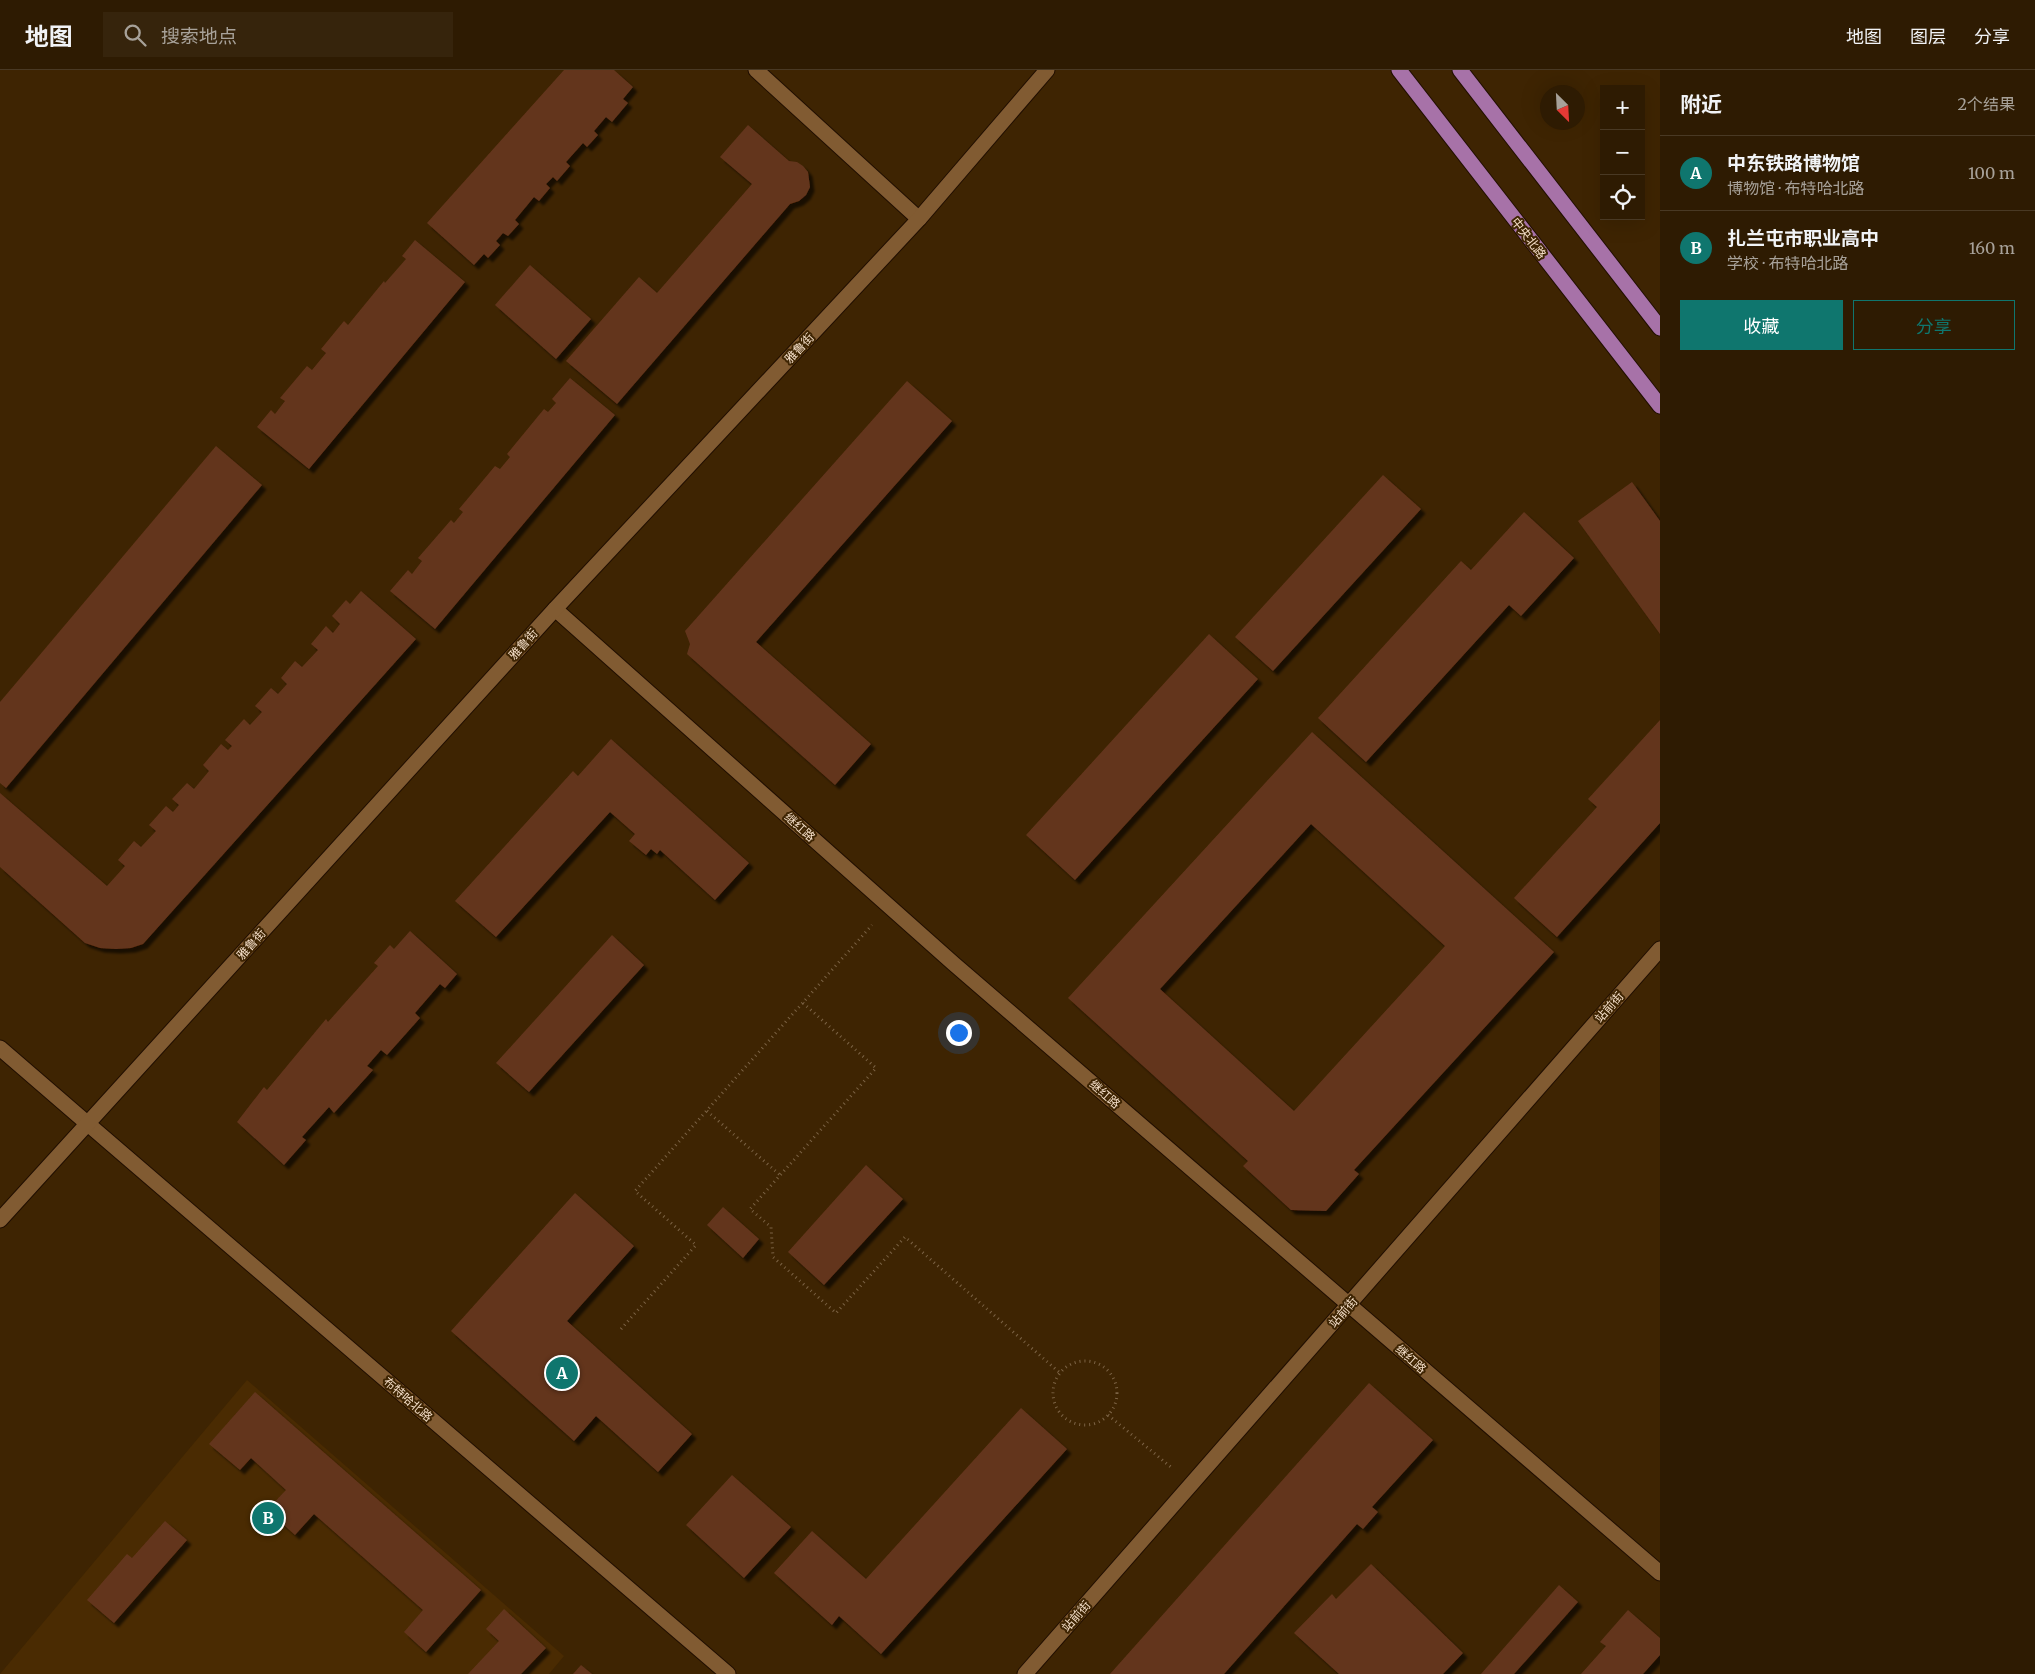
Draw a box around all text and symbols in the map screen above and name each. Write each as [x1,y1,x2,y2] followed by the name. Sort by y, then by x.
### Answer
[103,12,453,57] search box
[25,21,73,52] text: 地图
[121,21,149,49] icon: search
[161,24,237,48] text: 搜索地点
[1846,25,1882,48] text: 地图
[1910,25,1946,48] text: 图层
[1974,25,2010,48] text: 分享
[1540,85,1585,130] north arrow
[1600,85,1645,220] map controls
[1600,85,1645,130] button: +
[1680,91,1722,118] text: 附近
[1957,94,2015,114] text: 2个结果
[1600,130,1645,175] button: −
[1727,151,1860,175] text: 中东铁路博物馆
[1690,163,1702,183] text: A
[1968,163,2015,183] text: 100 m
[1600,175,1645,220] button: locate
[1727,178,1864,198] text: 博物馆 · 布特哈北路
[1508,214,1550,262] street label: 中央北路
[1727,226,1879,250] text: 扎兰屯市职业高中
[1690,238,1702,258] text: B
[1969,238,2015,258] text: 160 m
[1727,253,1848,273] text: 学校 · 布特哈北路
[1680,300,1843,350] button: 收藏
[1853,300,2015,350] button: 分享
[781,330,817,366] street label: 雅鲁街
[505,626,541,662] street label: 雅鲁街
[782,809,818,845] street label: 继红路
[233,926,269,962] street label: 雅鲁街
[1592,988,1626,1026] street label: 站前街
[946,1020,972,1046] your location
[1086,1077,1124,1111] street label: 继红路
[1326,1293,1360,1331] street label: 站前街
[1392,1342,1430,1376] street label: 继红路
[546,1354,578,1392] pin: A
[380,1374,436,1424] street label: 布特哈北路
[252,1499,284,1537] pin: B
[1059,1597,1093,1635] street label: 站前街

